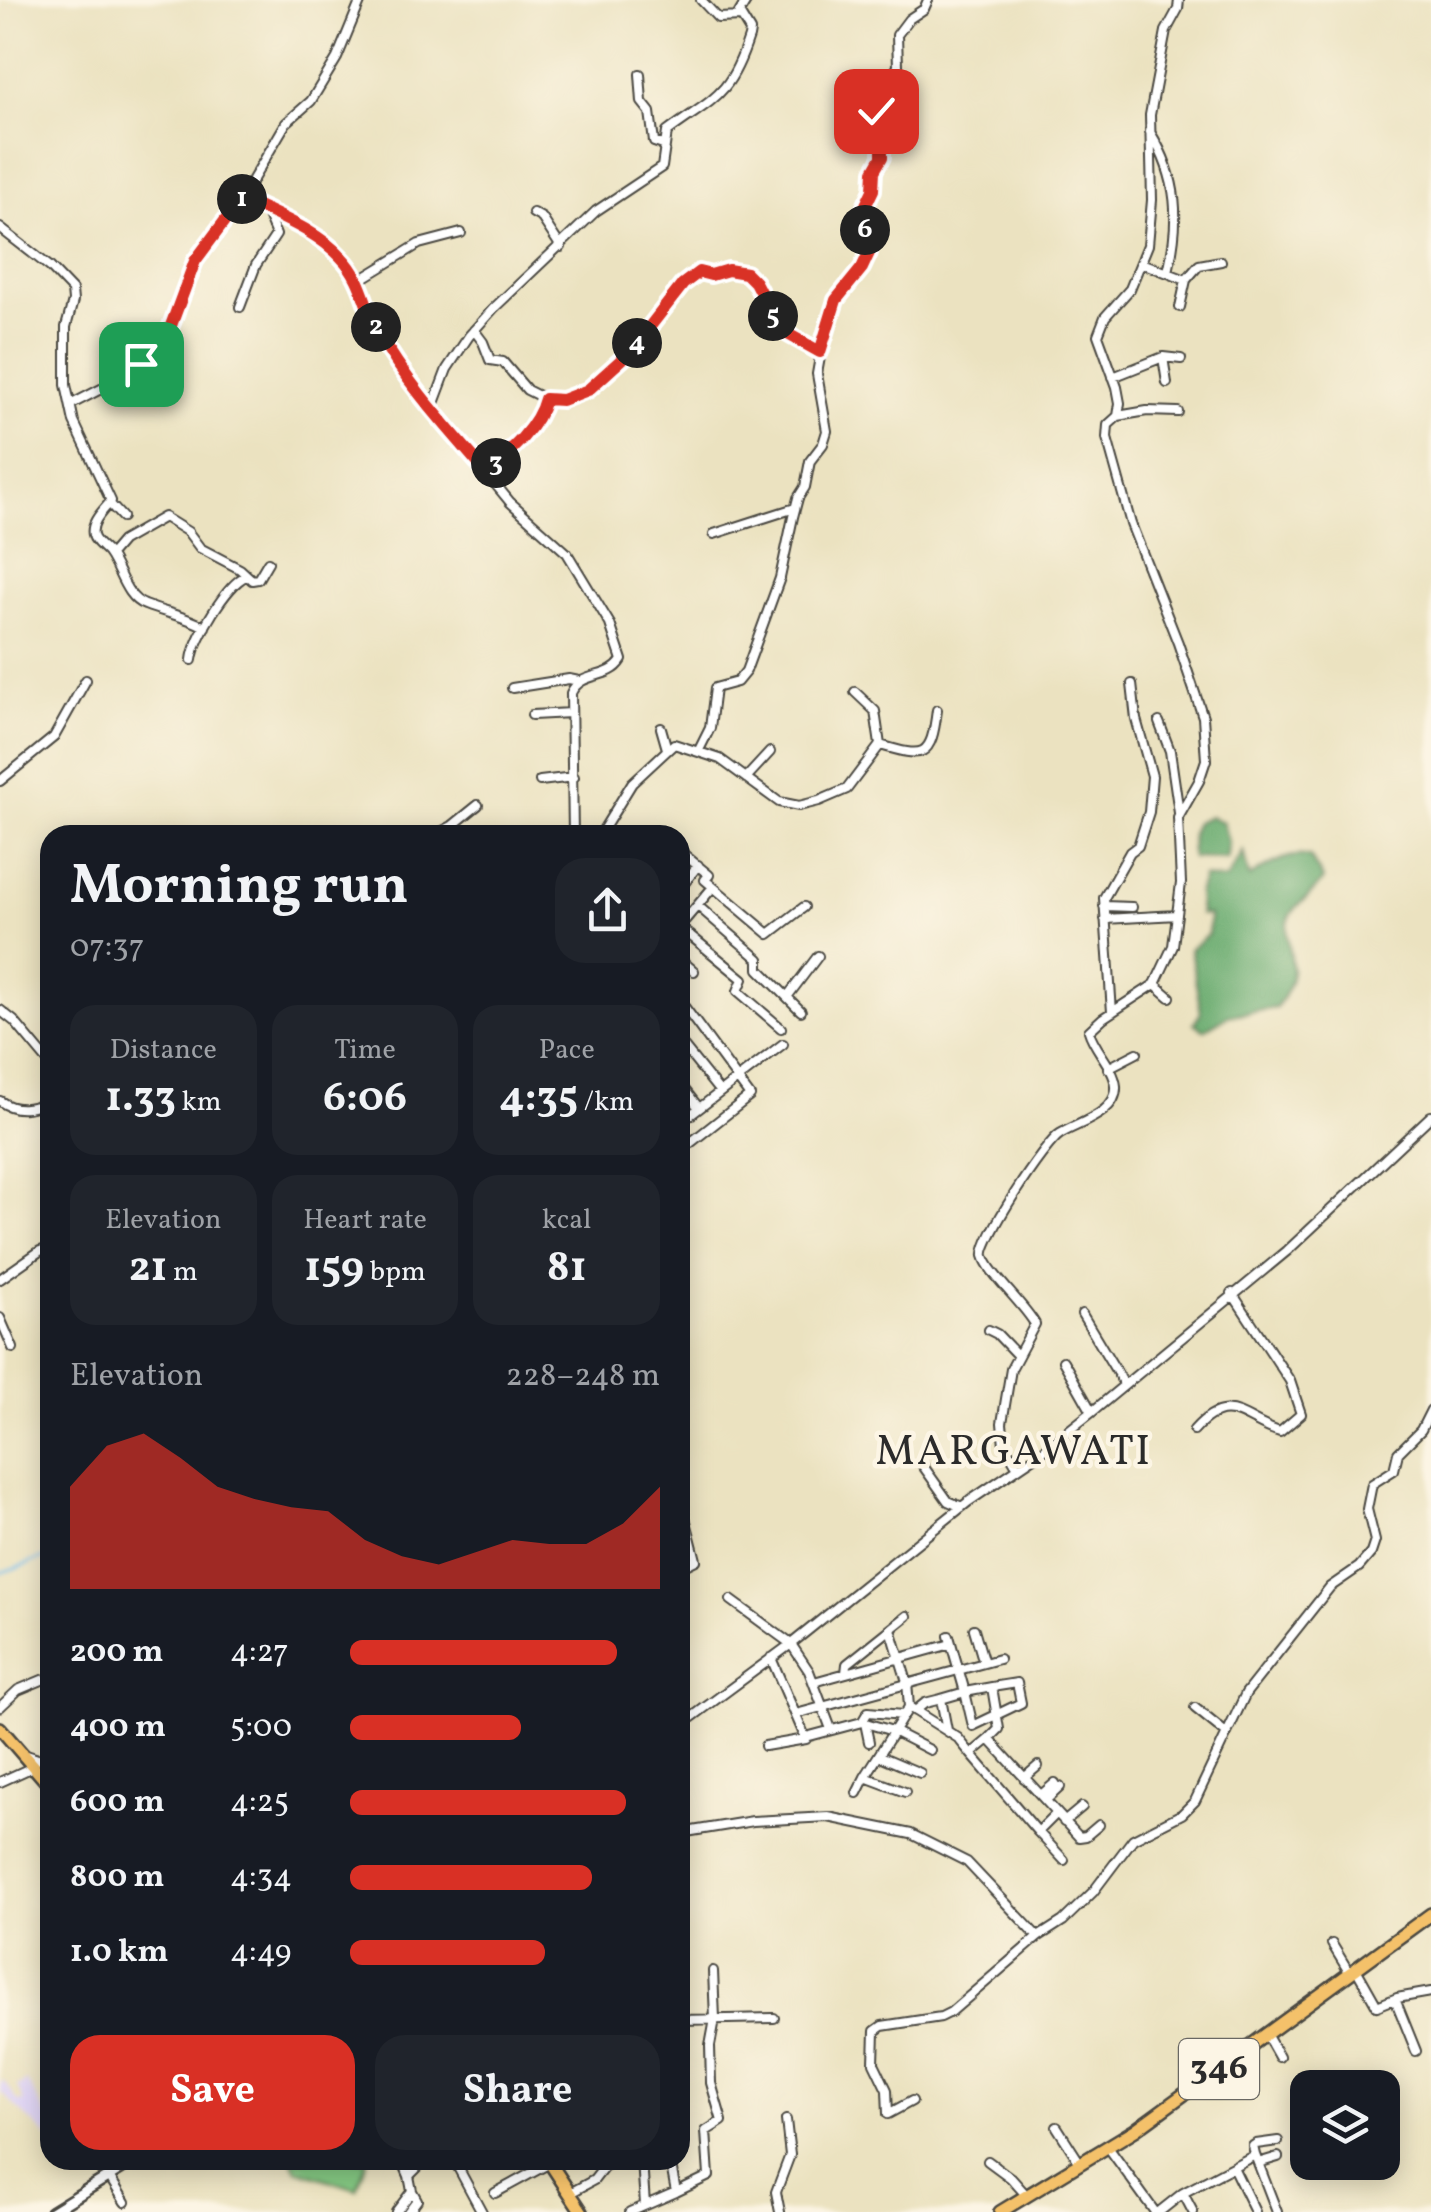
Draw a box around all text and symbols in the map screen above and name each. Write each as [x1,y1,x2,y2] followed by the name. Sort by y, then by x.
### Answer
[834,69,919,154] pin
[849,84,904,139] icon: check
[217,174,267,224] pin: 1
[236,179,248,218] text: 1
[840,205,890,255] pin: 6
[857,210,873,249] text: 6
[748,291,798,341] pin: 5
[766,296,780,335] text: 5
[351,302,401,352] pin: 2
[369,307,383,346] text: 2
[612,318,662,368] pin: 4
[99,322,184,407] pin
[629,323,645,362] text: 4
[114,337,169,392] icon: arrive
[471,438,521,488] pin: 3
[489,443,503,482] text: 3
[70,850,409,926] text: Morning run
[555,858,660,963] button: share
[70,926,144,970] text: 07:37
[110,1031,217,1070] text: Distance
[334,1031,396,1070] text: Time
[539,1031,595,1070] text: Pace
[105,1070,176,1129] text: 1.33
[323,1070,407,1129] text: 6:06
[499,1070,578,1129] text: 4:35
[176,1083,222,1122] text: km
[578,1083,634,1122] text: /km
[105,1201,222,1240] text: Elevation
[303,1201,427,1240] text: Heart rate
[542,1201,592,1240] text: kcal
[129,1240,168,1299] text: 21
[304,1240,364,1299] text: 159
[547,1240,587,1299] text: 81
[168,1253,198,1292] text: m
[364,1253,426,1292] text: bpm
[70,1355,203,1399] text: Elevation
[506,1355,660,1399] text: 228–248 m
[875,1424,1153,1483] district label: MARGAWATI
[70,1631,164,1675] text: 200 m
[230,1631,289,1675] text: 4:27
[70,1706,166,1750] text: 400 m
[230,1706,292,1750] text: 5:00
[70,1781,165,1825] text: 600 m
[230,1781,289,1825] text: 4:25
[70,1856,165,1900] text: 800 m
[230,1856,292,1900] text: 4:34
[70,1931,168,1975] text: 1.0 km
[230,1931,291,1975] text: 4:49
[70,2035,355,2150] button: Save
[375,2035,660,2150] button: Share
[1179,2039,1259,2099] road number: 346
[1290,2070,1400,2180] map controls
[1290,2070,1400,2180] button: layers

